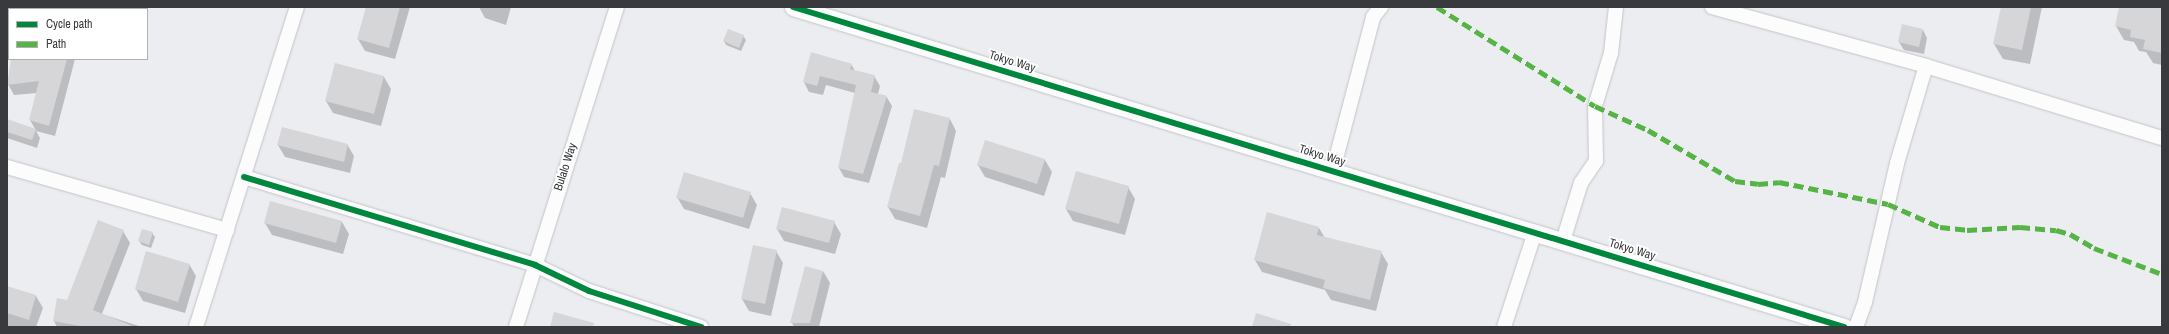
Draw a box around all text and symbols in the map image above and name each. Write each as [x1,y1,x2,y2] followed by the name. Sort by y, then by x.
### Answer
[8,8,148,60] legend
[46,16,93,32] text: Cycle path
[46,36,66,52] text: Path
[987,48,1037,76] street label: Tokyo Way
[552,141,580,193] street label: Bulalo Way
[1297,142,1347,170] street label: Tokyo Way
[1607,236,1657,264] street label: Tokyo Way

